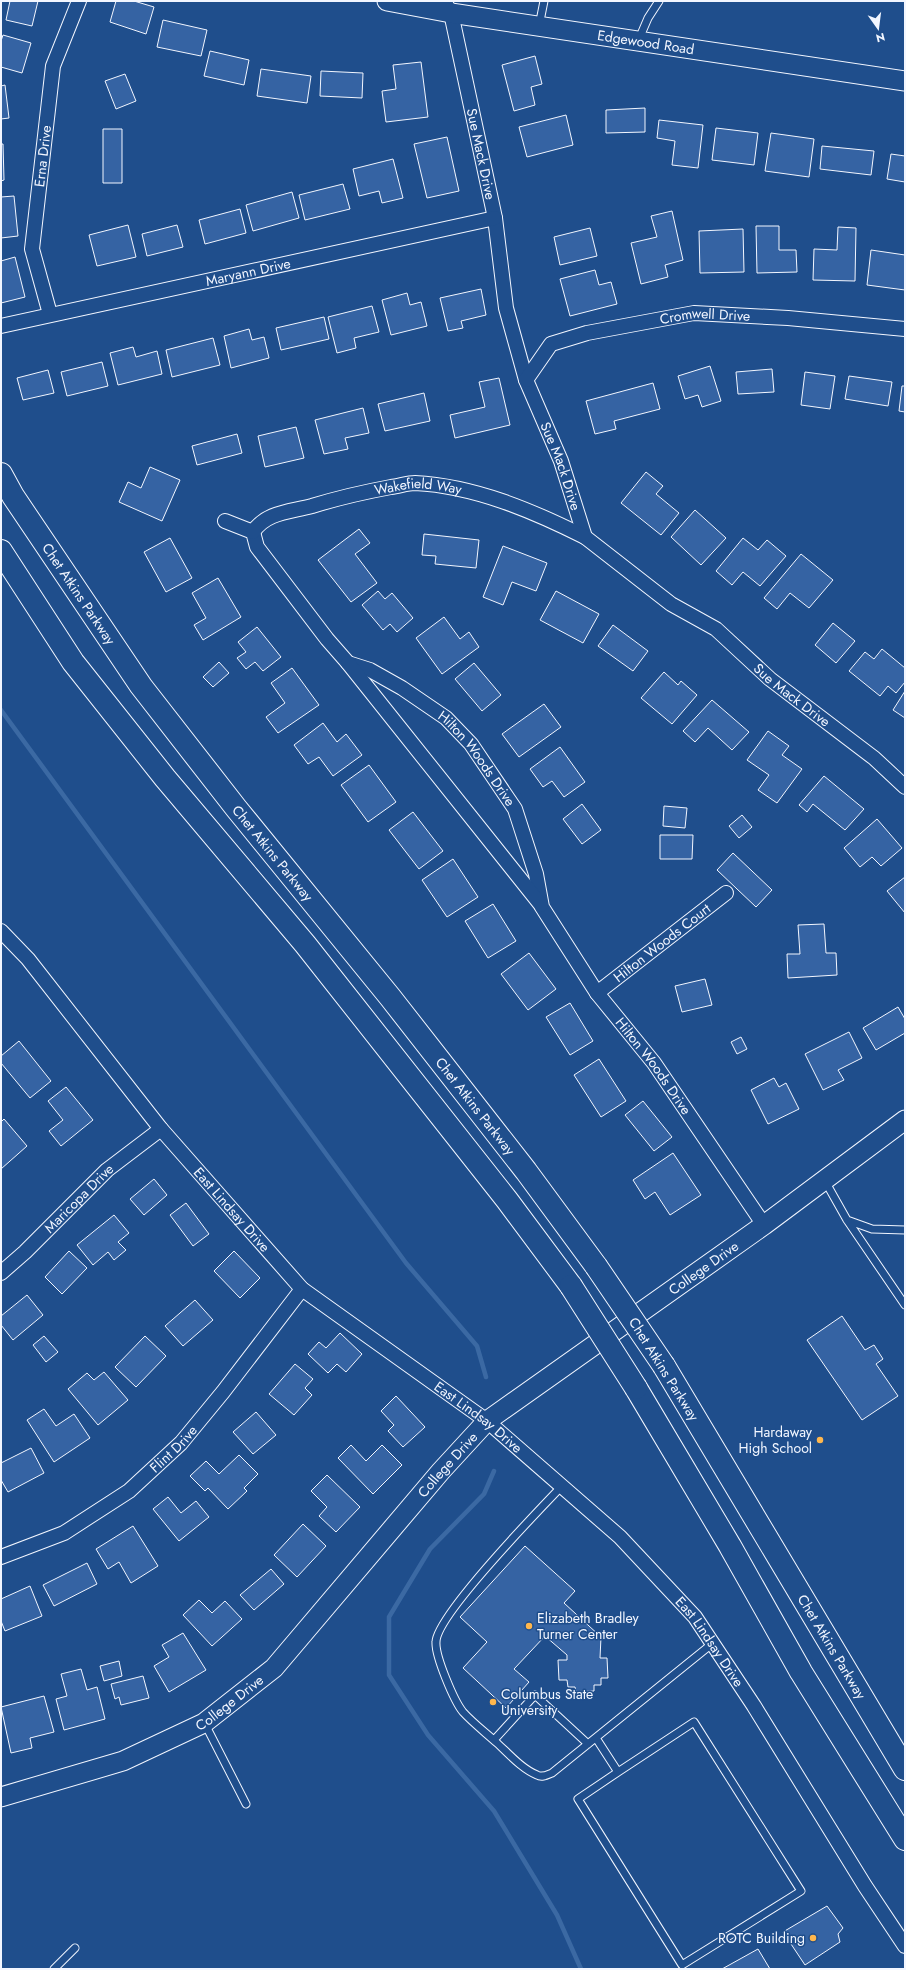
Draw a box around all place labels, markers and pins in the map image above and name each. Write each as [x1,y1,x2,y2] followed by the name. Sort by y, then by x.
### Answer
[739,1422,813,1458] place label: Hardaway High School
[815,1435,825,1445] marker: Hardaway High School
[537,1608,639,1644] place label: Elizabeth Bradley Turner Center
[524,1621,534,1631] marker: Elizabeth Bradley Turner Center
[501,1684,593,1720] place label: Columbus State University
[488,1697,498,1707] marker: Columbus State University
[718,1928,805,1948] place label: ROTC Building
[808,1933,818,1943] marker: ROTC Building

